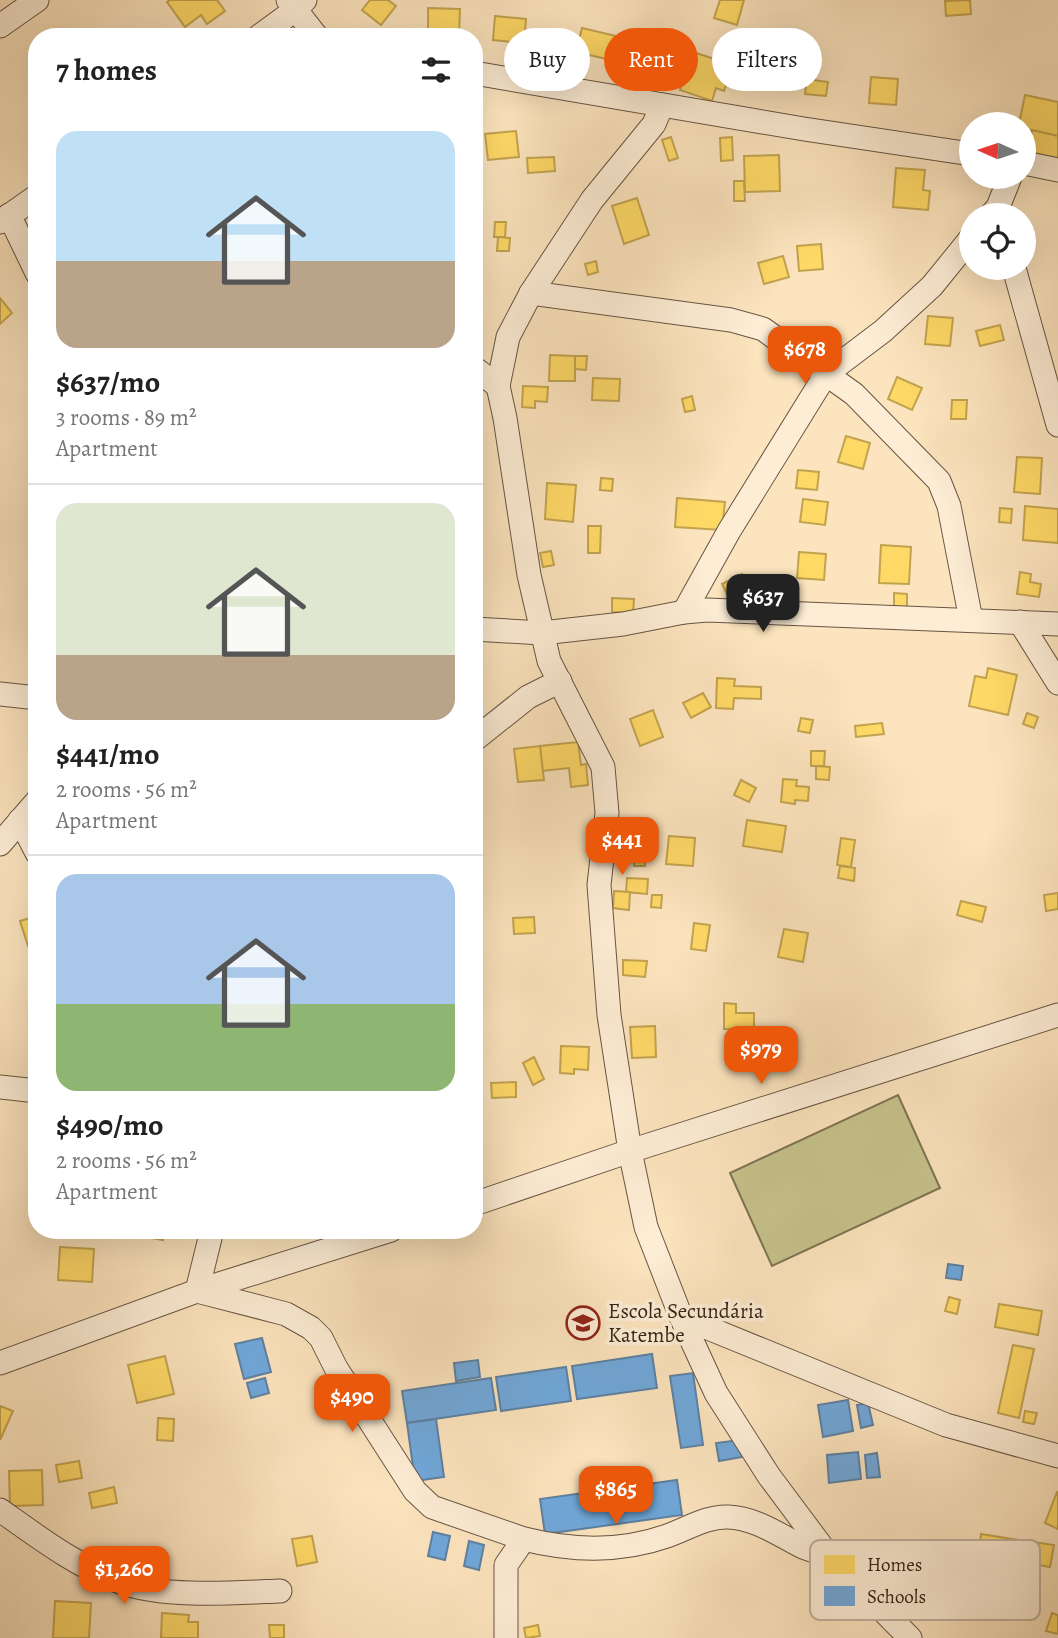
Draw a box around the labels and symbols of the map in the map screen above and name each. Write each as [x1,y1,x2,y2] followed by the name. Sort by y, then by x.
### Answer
[959,112,1036,189] north arrow
[764,326,846,386] pin: $678
[722,574,804,634] pin: $637
[581,818,663,877] pin: $441
[720,1026,802,1086] pin: $979
[608,1297,764,1349] place label: Escola Secundária Katembe
[564,1304,602,1342] school or university icon: Escola Secundária Katembe
[311,1374,393,1434] pin: $490
[575,1466,657,1526] pin: $865
[810,1540,1040,1620] legend
[67,1546,181,1606] pin: $1,260
[867,1552,922,1578] text: Homes
[867,1584,926,1610] text: Schools

